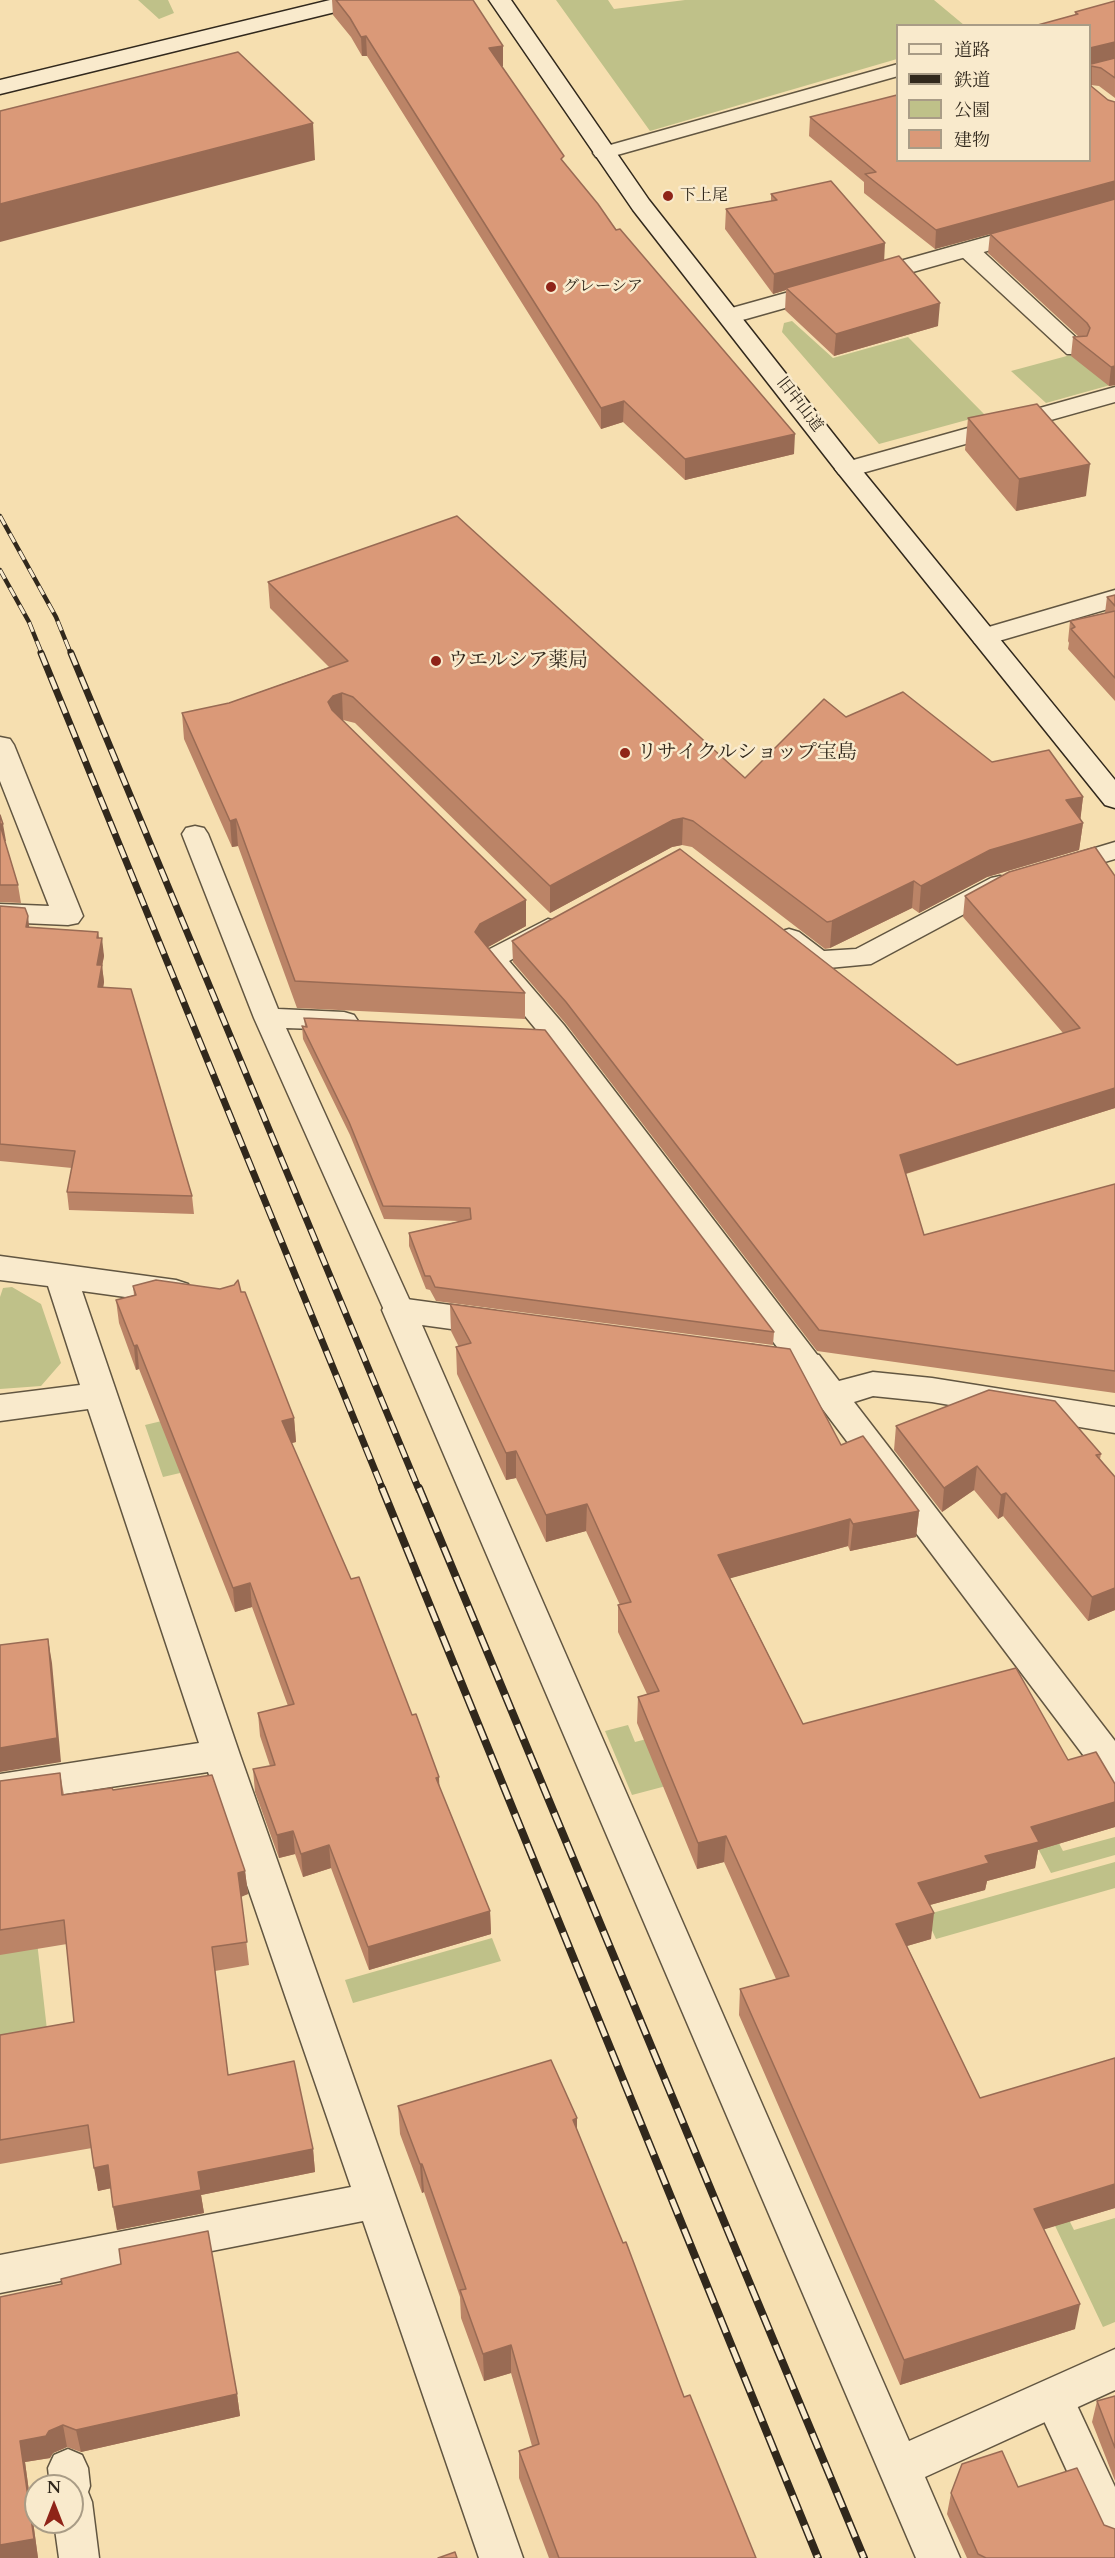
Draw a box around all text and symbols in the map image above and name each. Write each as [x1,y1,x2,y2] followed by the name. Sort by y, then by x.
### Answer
[896,24,1091,162] legend
[954,38,990,63] text: 道路
[954,68,990,93] text: 鉄道
[954,98,990,123] text: 公園
[954,128,990,153] text: 建物
[680,186,728,206] place label: 下上尾
[661,189,675,203] marker: 下上尾
[563,277,643,297] place label: グレーシア
[544,280,558,294] marker: グレーシア
[772,374,826,436] street label: 旧中山道
[448,649,588,673] place label: ウエルシア薬局
[429,654,443,668] marker: ウエルシア薬局
[637,741,857,765] place label: リサイクルショップ宝島
[618,746,632,760] marker: リサイクルショップ宝島
[24,2474,84,2534] north arrow
[47,2477,61,2499] text: N

